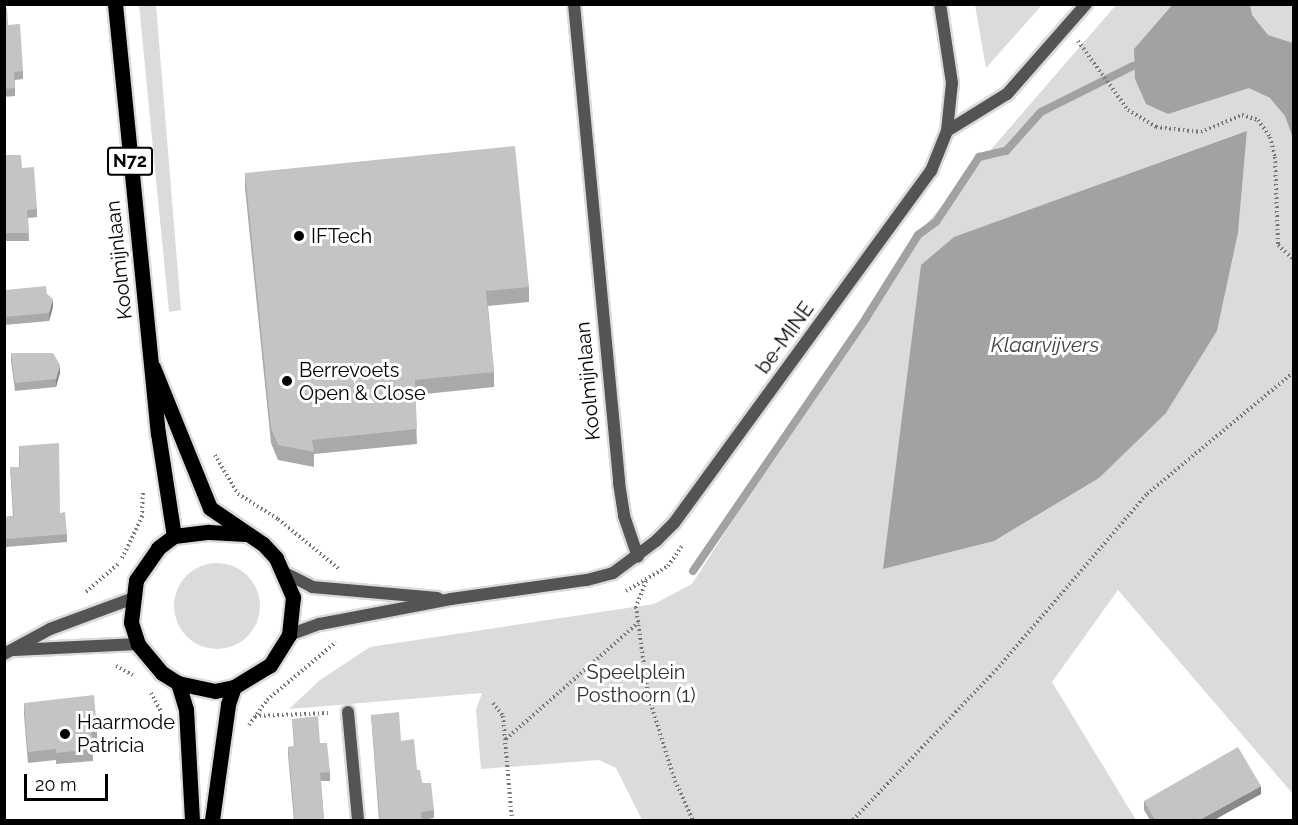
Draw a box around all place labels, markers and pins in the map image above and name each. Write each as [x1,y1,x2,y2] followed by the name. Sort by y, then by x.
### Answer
[311,224,372,248] place label: IFTech
[292,229,306,243] marker: IFTech
[299,358,426,405] place label: Berrevoets Open & Close
[280,374,294,388] marker: Berrevoets Open & Close
[77,710,175,757] place label: Haarmode Patricia
[58,727,72,741] marker: Haarmode Patricia

